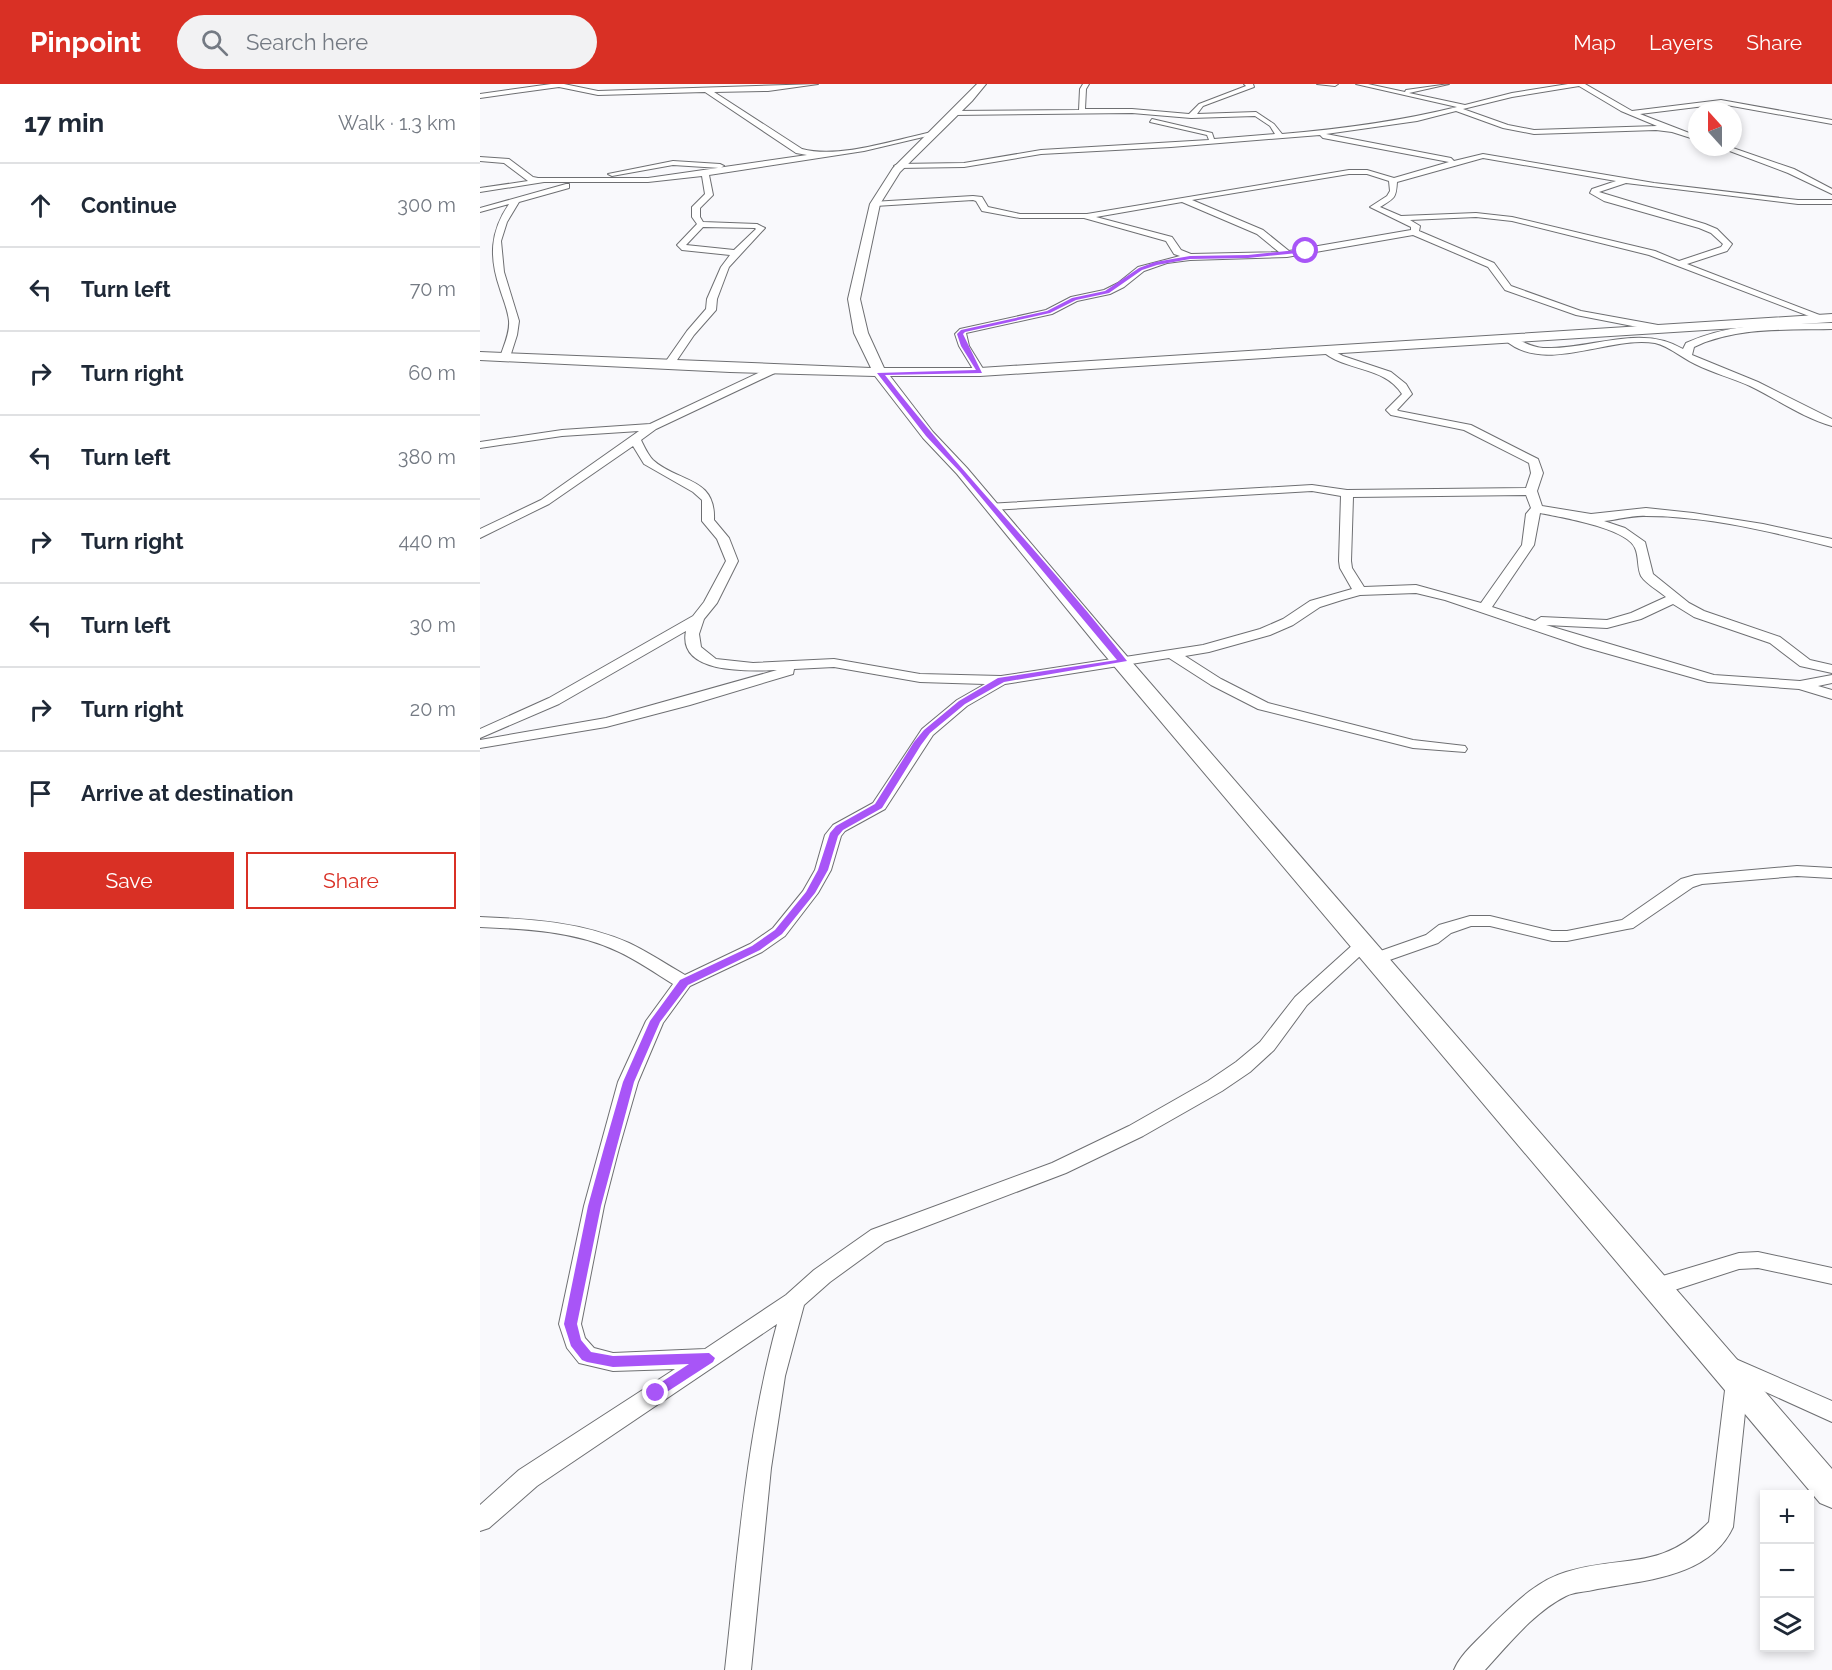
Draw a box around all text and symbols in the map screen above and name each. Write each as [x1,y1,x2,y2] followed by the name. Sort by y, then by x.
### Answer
[177,15,597,69] search box
[30,26,141,59] text: Pinpoint
[198,26,231,59] icon: search
[246,29,368,55] text: Search here
[1573,30,1616,55] text: Map
[1649,30,1713,55] text: Layers
[1746,30,1802,55] text: Share
[1688,102,1742,156] north arrow
[24,108,104,138] text: 17 min
[338,111,456,135] text: Walk · 1.3 km
[24,189,57,222] icon: ahead
[81,192,177,218] text: Continue
[397,193,456,217] text: 300 m
[1292,237,1318,263] route start
[24,273,57,306] icon: left
[81,276,171,302] text: Turn left
[410,277,456,301] text: 70 m
[24,357,57,390] icon: right
[81,360,184,386] text: Turn right
[408,361,456,385] text: 60 m
[24,441,57,474] icon: left
[81,444,171,470] text: Turn left
[398,445,456,469] text: 380 m
[24,525,57,558] icon: right
[81,528,184,554] text: Turn right
[398,529,456,553] text: 440 m
[24,609,57,642] icon: left
[81,612,171,638] text: Turn left
[410,613,456,637] text: 30 m
[24,693,57,726] icon: right
[81,696,184,722] text: Turn right
[410,697,456,721] text: 20 m
[24,777,57,810] icon: arrive
[81,780,294,806] text: Arrive at destination
[24,852,234,909] button: Save
[246,852,456,909] button: Share
[642,1379,668,1405] route end
[1760,1490,1814,1652] map controls
[1760,1490,1814,1544] button: +
[1760,1544,1814,1598] button: −
[1760,1598,1814,1652] button: layers

